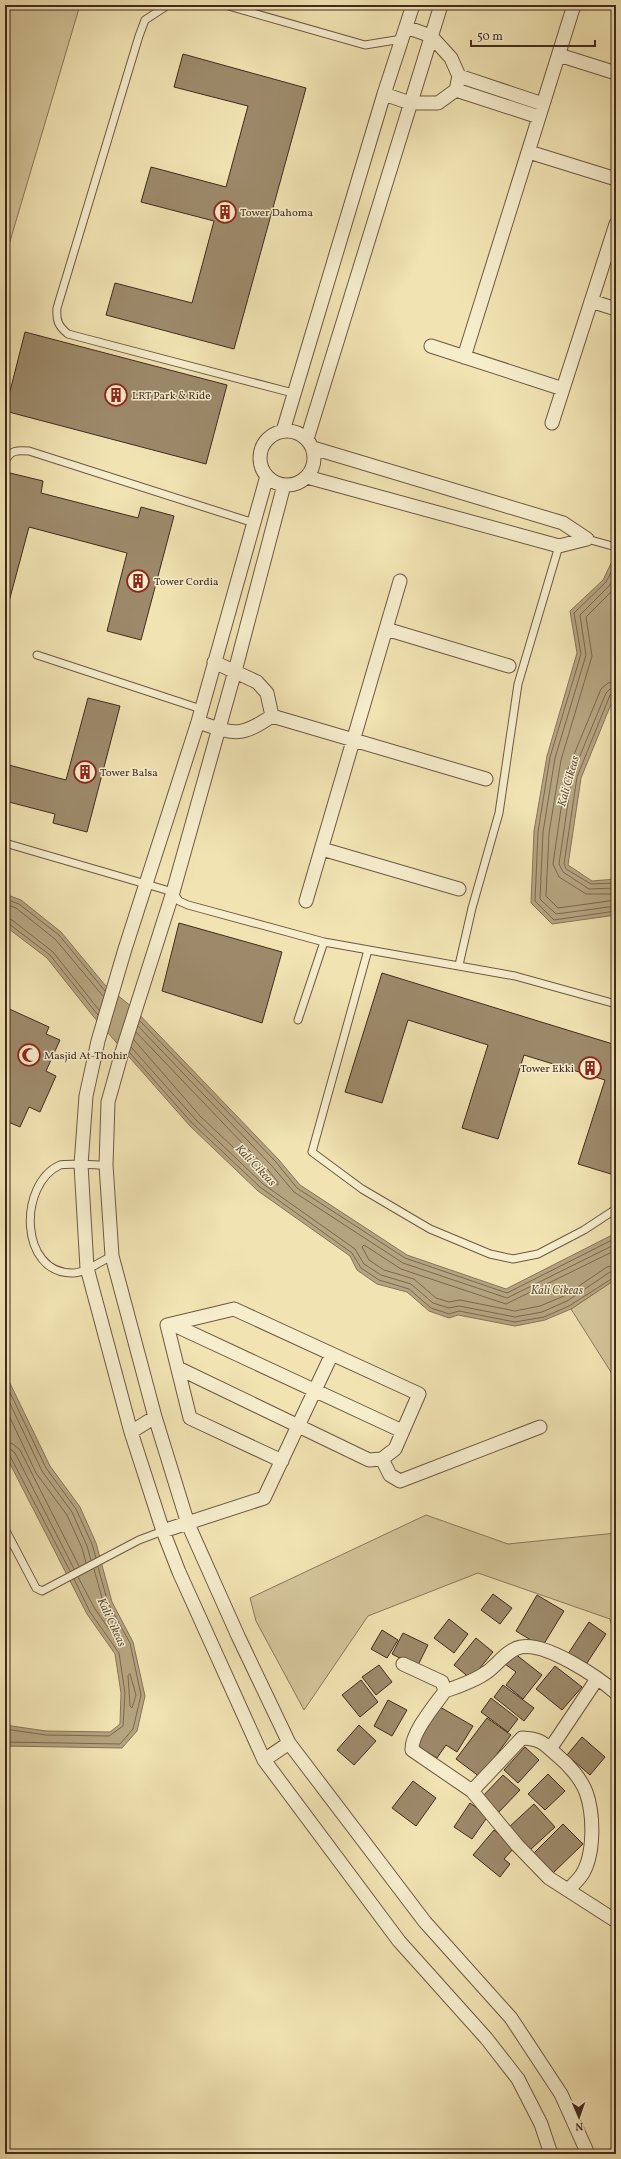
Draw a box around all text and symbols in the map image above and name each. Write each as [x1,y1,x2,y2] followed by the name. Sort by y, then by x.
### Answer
[471,22,595,48] scale bar
[477,29,503,45] text: 50 m
[212,199,238,225] building icon: Tower Dahoma
[240,206,313,221] place label: Tower Dahoma
[103,382,129,408] building icon: LRT Park & Ride
[132,389,211,404] place label: LRT Park & Ride
[125,568,151,594] building icon: Tower Cordia
[154,575,219,590] place label: Tower Cordia
[554,753,584,809] water label: Kali Cikeas
[72,759,98,785] building icon: Tower Balsa
[100,766,158,781] place label: Tower Balsa
[16,1042,42,1068] mosque icon: Masjid At-Thohir
[44,1049,128,1064] place label: Masjid At-Thohir
[577,1055,603,1081] building icon: Tower Ekki
[520,1062,574,1077] place label: Tower Ekki
[231,1141,280,1190] water label: Kali Cikeas
[531,1283,584,1299] water label: Kali Cikeas
[93,1595,130,1650] water label: Kali Cikeas
[559,2097,599,2137] north arrow
[575,2118,584,2133] text: N

